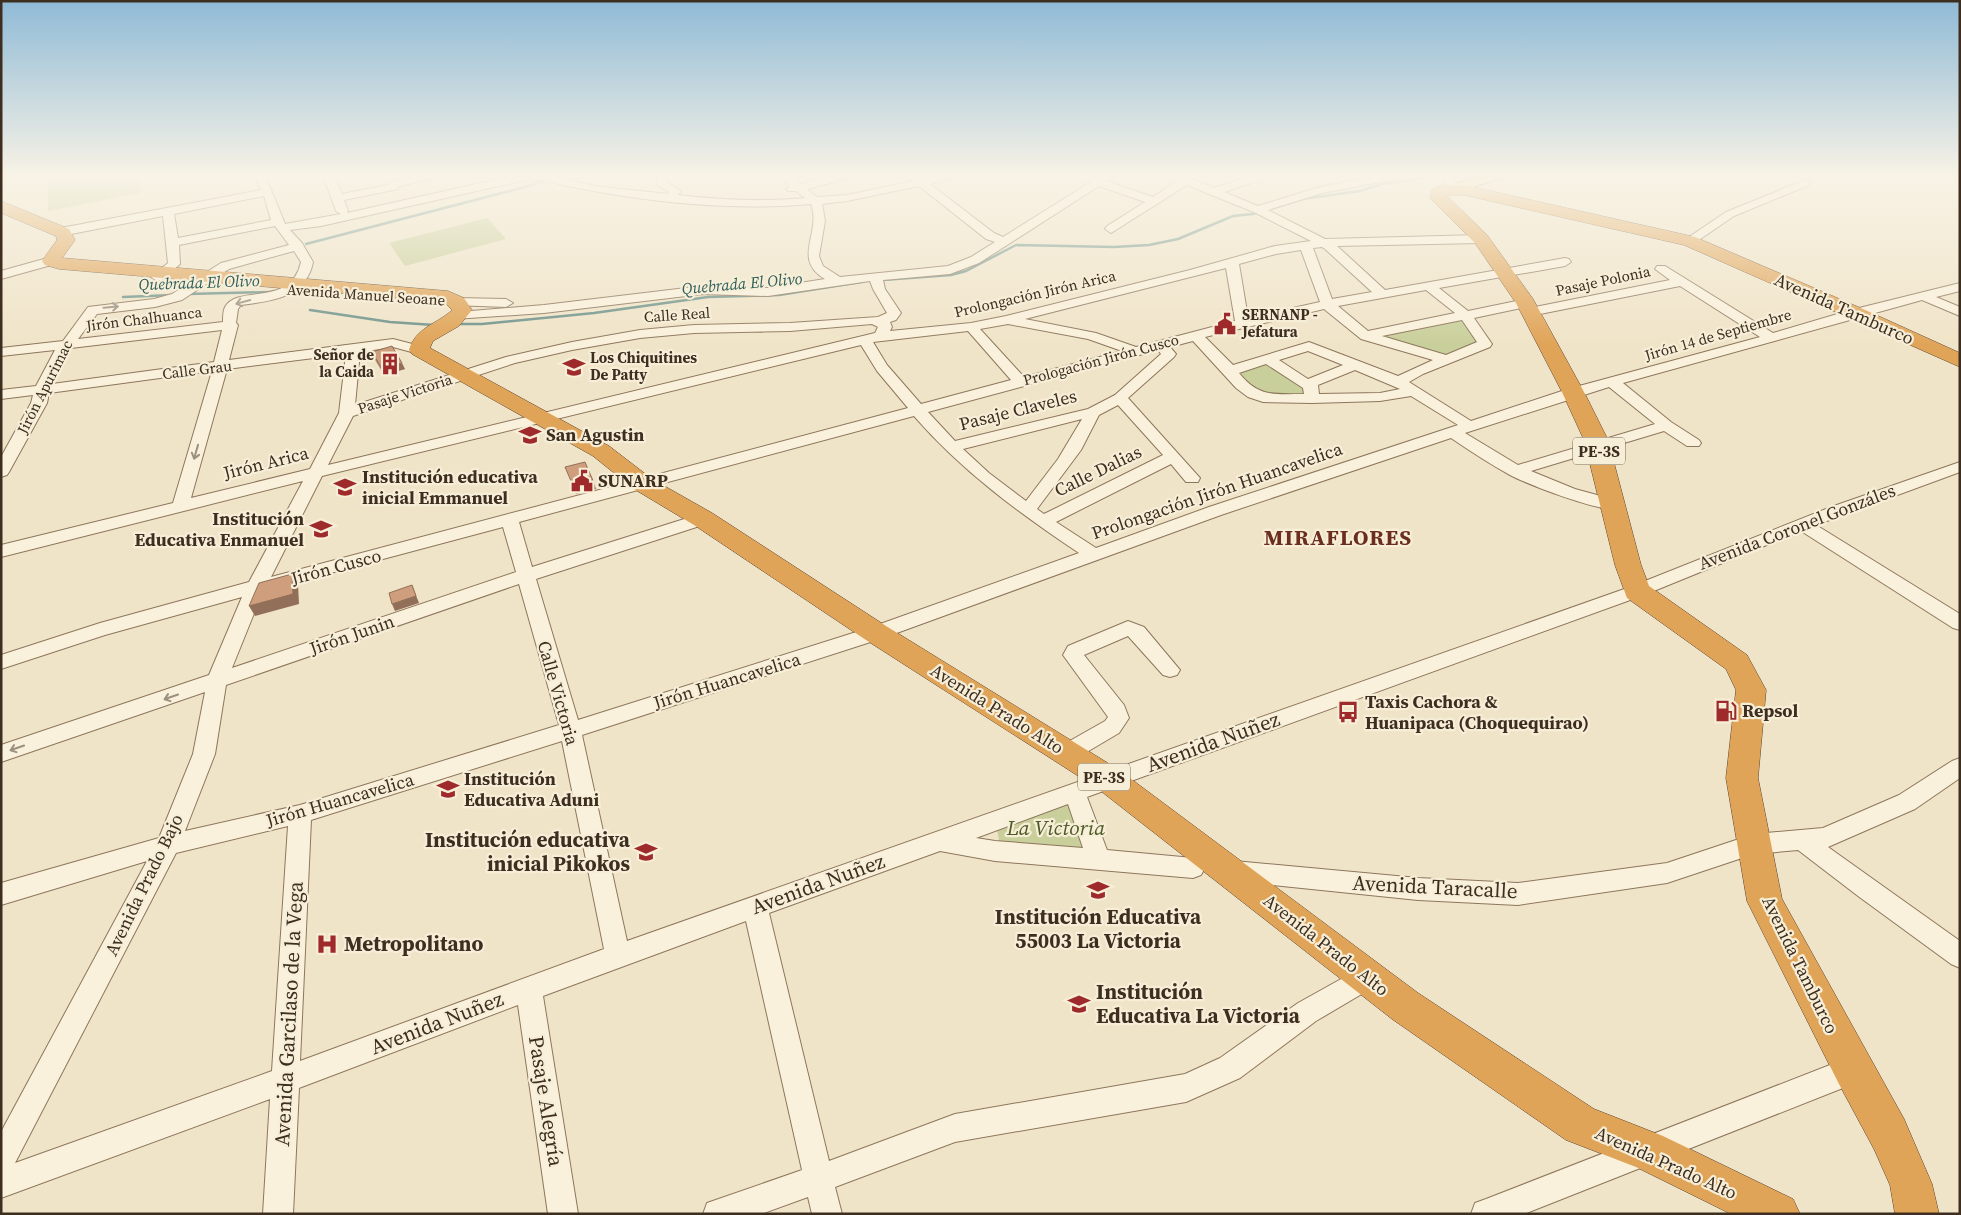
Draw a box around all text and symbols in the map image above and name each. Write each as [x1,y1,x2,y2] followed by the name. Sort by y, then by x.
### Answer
[1554,260,1653,301] street label: Pasaje Polonia
[952,265,1118,322] street label: Prolongación Jirón Arica
[681,267,803,299] water label: Quebrada El Olivo
[1770,267,1918,351] street label: Avenida Tamburco
[138,269,260,295] water label: Quebrada El Olivo
[286,278,446,311] street label: Avenida Manuel Seoane
[235,298,251,307] one-way arrow
[84,301,204,336] street label: Jirón Chalhuanca
[103,302,119,312] one-way arrow
[643,302,711,327] street label: Calle Real
[1641,303,1794,366] street label: Jirón 14 de Septiembre
[1241,304,1318,342] place label: SERNANP - Jefatura
[1212,311,1238,337] public building icon: SERNANP - Jefatura
[1021,329,1181,390] street label: Prologación Jirón Cusco
[11,336,77,438] street label: Jirón Apurimac
[313,344,375,382] place label: Señor de la Caida
[590,347,697,385] place label: Los Chiquitines De Patty
[377,351,403,377] building icon: Señor de la Caida
[561,354,587,380] school or university icon: Los Chiquitines De Patty
[161,355,233,384] street label: Calle Grau
[355,368,455,419] street label: Pasaje Victoria
[956,383,1080,436] street label: Pasaje Claveles
[517,422,543,448] school or university icon: San Agustin
[546,422,644,447] place label: San Agustin
[1088,436,1346,545] street label: Prolongación Jirón Huancavelica
[1573,438,1625,464] road number: PE-3S
[1050,439,1146,502] street label: Calle Dalias
[220,440,312,485] street label: Jirón Arica
[190,443,200,459] one-way arrow
[362,464,538,510] place label: Institución educativa inicial Emmanuel
[569,468,595,494] public building icon: SUNARP
[598,468,668,493] place label: SUNARP
[332,474,358,500] school or university icon: Institución educativa inicial Emmanuel
[1695,477,1899,576] street label: Avenida Coronel Gonzáles
[135,506,304,552] place label: Institución Educativa Enmanuel
[308,516,334,542] school or university icon: Institución Educativa Enmanuel
[1264,522,1412,552] district label: MIRAFLORES
[287,542,384,591] street label: Jirón Cusco
[305,608,398,661] street label: Jirón Junin
[532,638,586,749] street label: Calle Victoria
[649,646,804,715] street label: Jirón Huancavelica
[926,657,1069,760] street label: Avenida Prado Alto
[1365,689,1589,735] place label: Taxis Cachora & Huanipaca (Choquequirao)
[163,692,179,702] one-way arrow
[1713,698,1739,724] fuel station icon: Repsol
[1742,698,1798,723] place label: Repsol
[1335,699,1361,725] bus stop icon: Taxis Cachora & Huanipaca (Choquequirao)
[1142,704,1284,779] street label: Avenida Nuñez
[9,744,25,754] one-way arrow
[1078,764,1130,790] road number: PE-3S
[262,766,417,833] street label: Jirón Huancavelica
[464,766,600,812] place label: Institución Educativa Aduni
[435,776,461,802] school or university icon: Institución Educativa Aduni
[98,810,189,960] street label: Avenida Prado Bajo
[1006,813,1105,842] park label: La Victoria
[425,825,631,878] place label: Institución educativa inicial Pikokos
[633,839,659,865] school or university icon: Institución educativa inicial Pikokos
[747,846,889,921] street label: Avenida Nuñez
[1352,868,1518,905] street label: Avenida Taracalle
[1085,877,1111,903] school or university icon: Institución Educativa 55003 La Victoria
[267,880,310,1147] street label: Avenida Garcilaso de la Vega
[1258,888,1394,1002] street label: Avenida Prado Alto
[1756,892,1845,1038] street label: Avenida Tamburco
[995,902,1202,955] place label: Institución Educativa 55003 La Victoria
[344,929,484,958] place label: Metropolitano
[314,931,340,957] hospital icon: Metropolitano
[1096,977,1301,1030] place label: Institución Educativa La Victoria
[366,984,508,1061] street label: Avenida Nuñez
[1066,991,1092,1017] school or university icon: Institución Educativa La Victoria
[522,1034,571,1169] street label: Pasaje Alegría
[1591,1120,1741,1205] street label: Avenida Prado Alto

